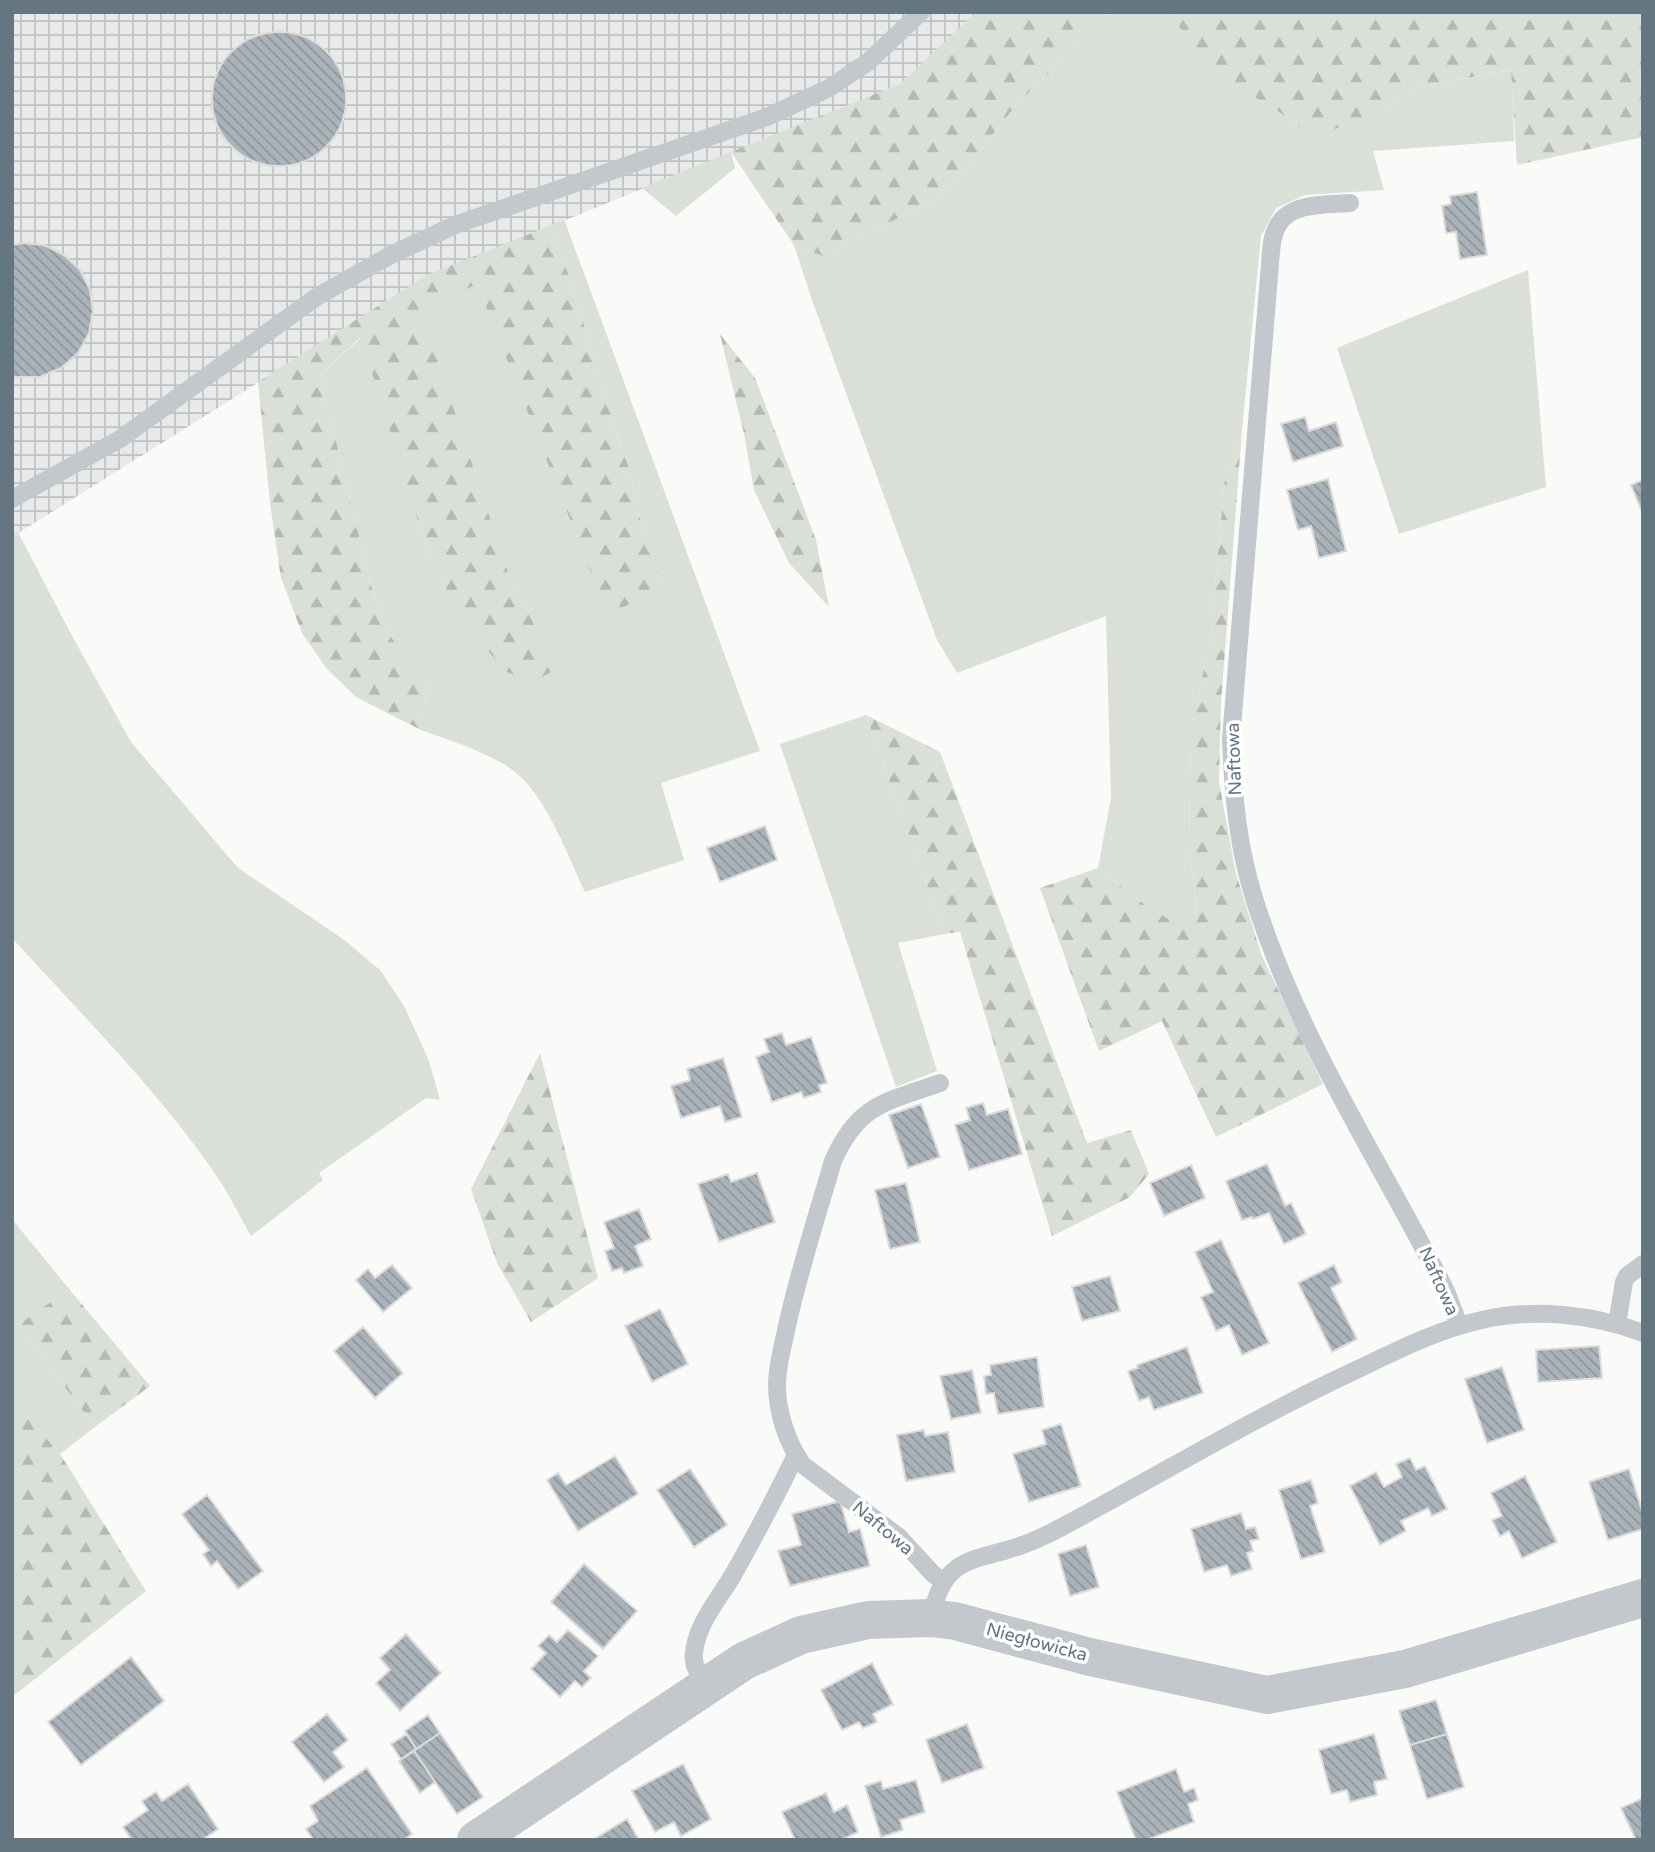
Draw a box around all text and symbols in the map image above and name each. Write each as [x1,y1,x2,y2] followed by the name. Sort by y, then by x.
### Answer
[1222,722,1246,796] street label: Naftowa
[1414,1243,1464,1319] street label: Naftowa
[848,1496,918,1560] street label: Naftowa
[984,1618,1090,1666] street label: Niegłowicka

